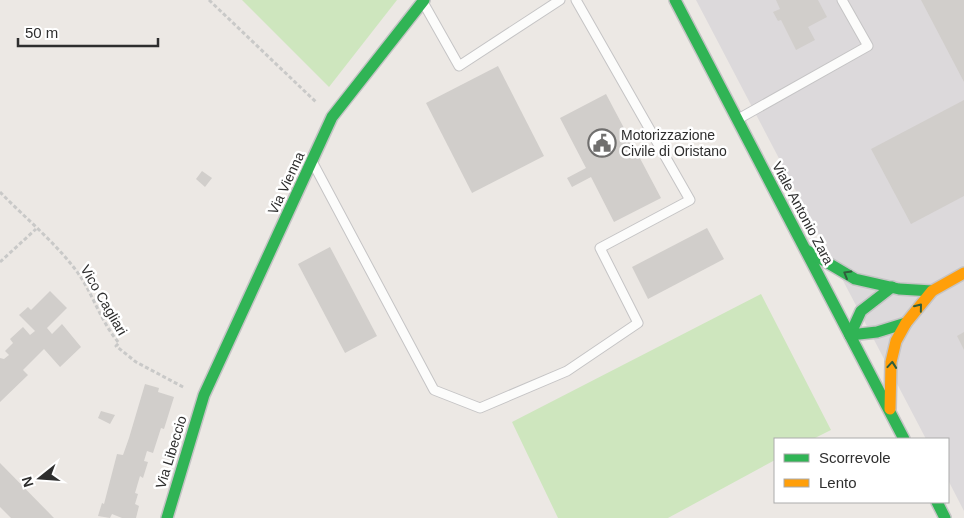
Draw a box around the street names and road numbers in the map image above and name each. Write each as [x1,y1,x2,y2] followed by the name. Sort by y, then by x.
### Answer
[265,149,308,217] street label: Via Vienna
[769,159,837,267] street label: Viale Antonio Zara
[77,262,131,338] street label: Vico Cagliari
[152,413,190,490] street label: Via Libeccio

